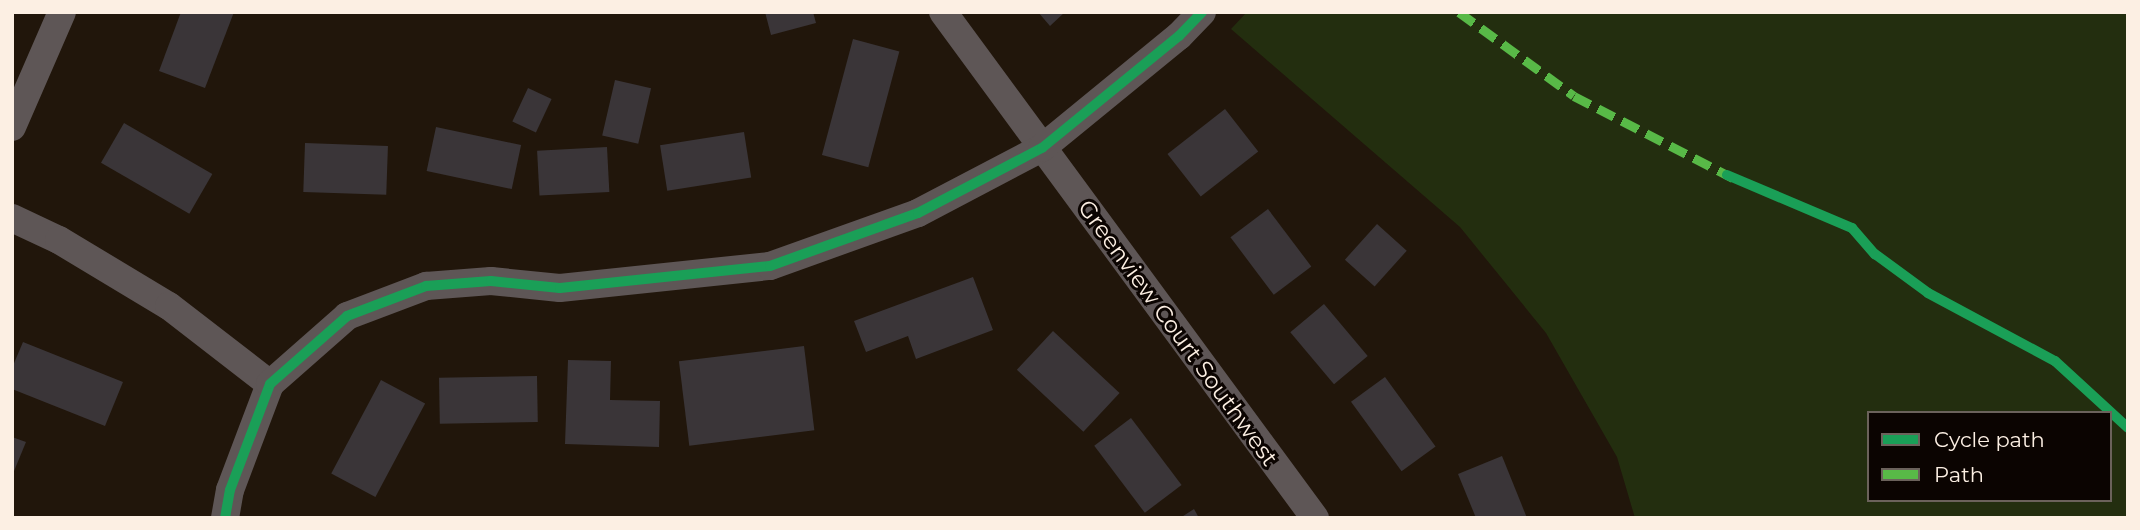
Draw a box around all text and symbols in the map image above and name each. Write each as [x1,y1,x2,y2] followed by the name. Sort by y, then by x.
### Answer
[1072,195,1284,471] street label: Greenview Court Southwest
[1867,411,2112,502] legend
[1934,427,2045,452] text: Cycle path
[1934,462,1984,487] text: Path

